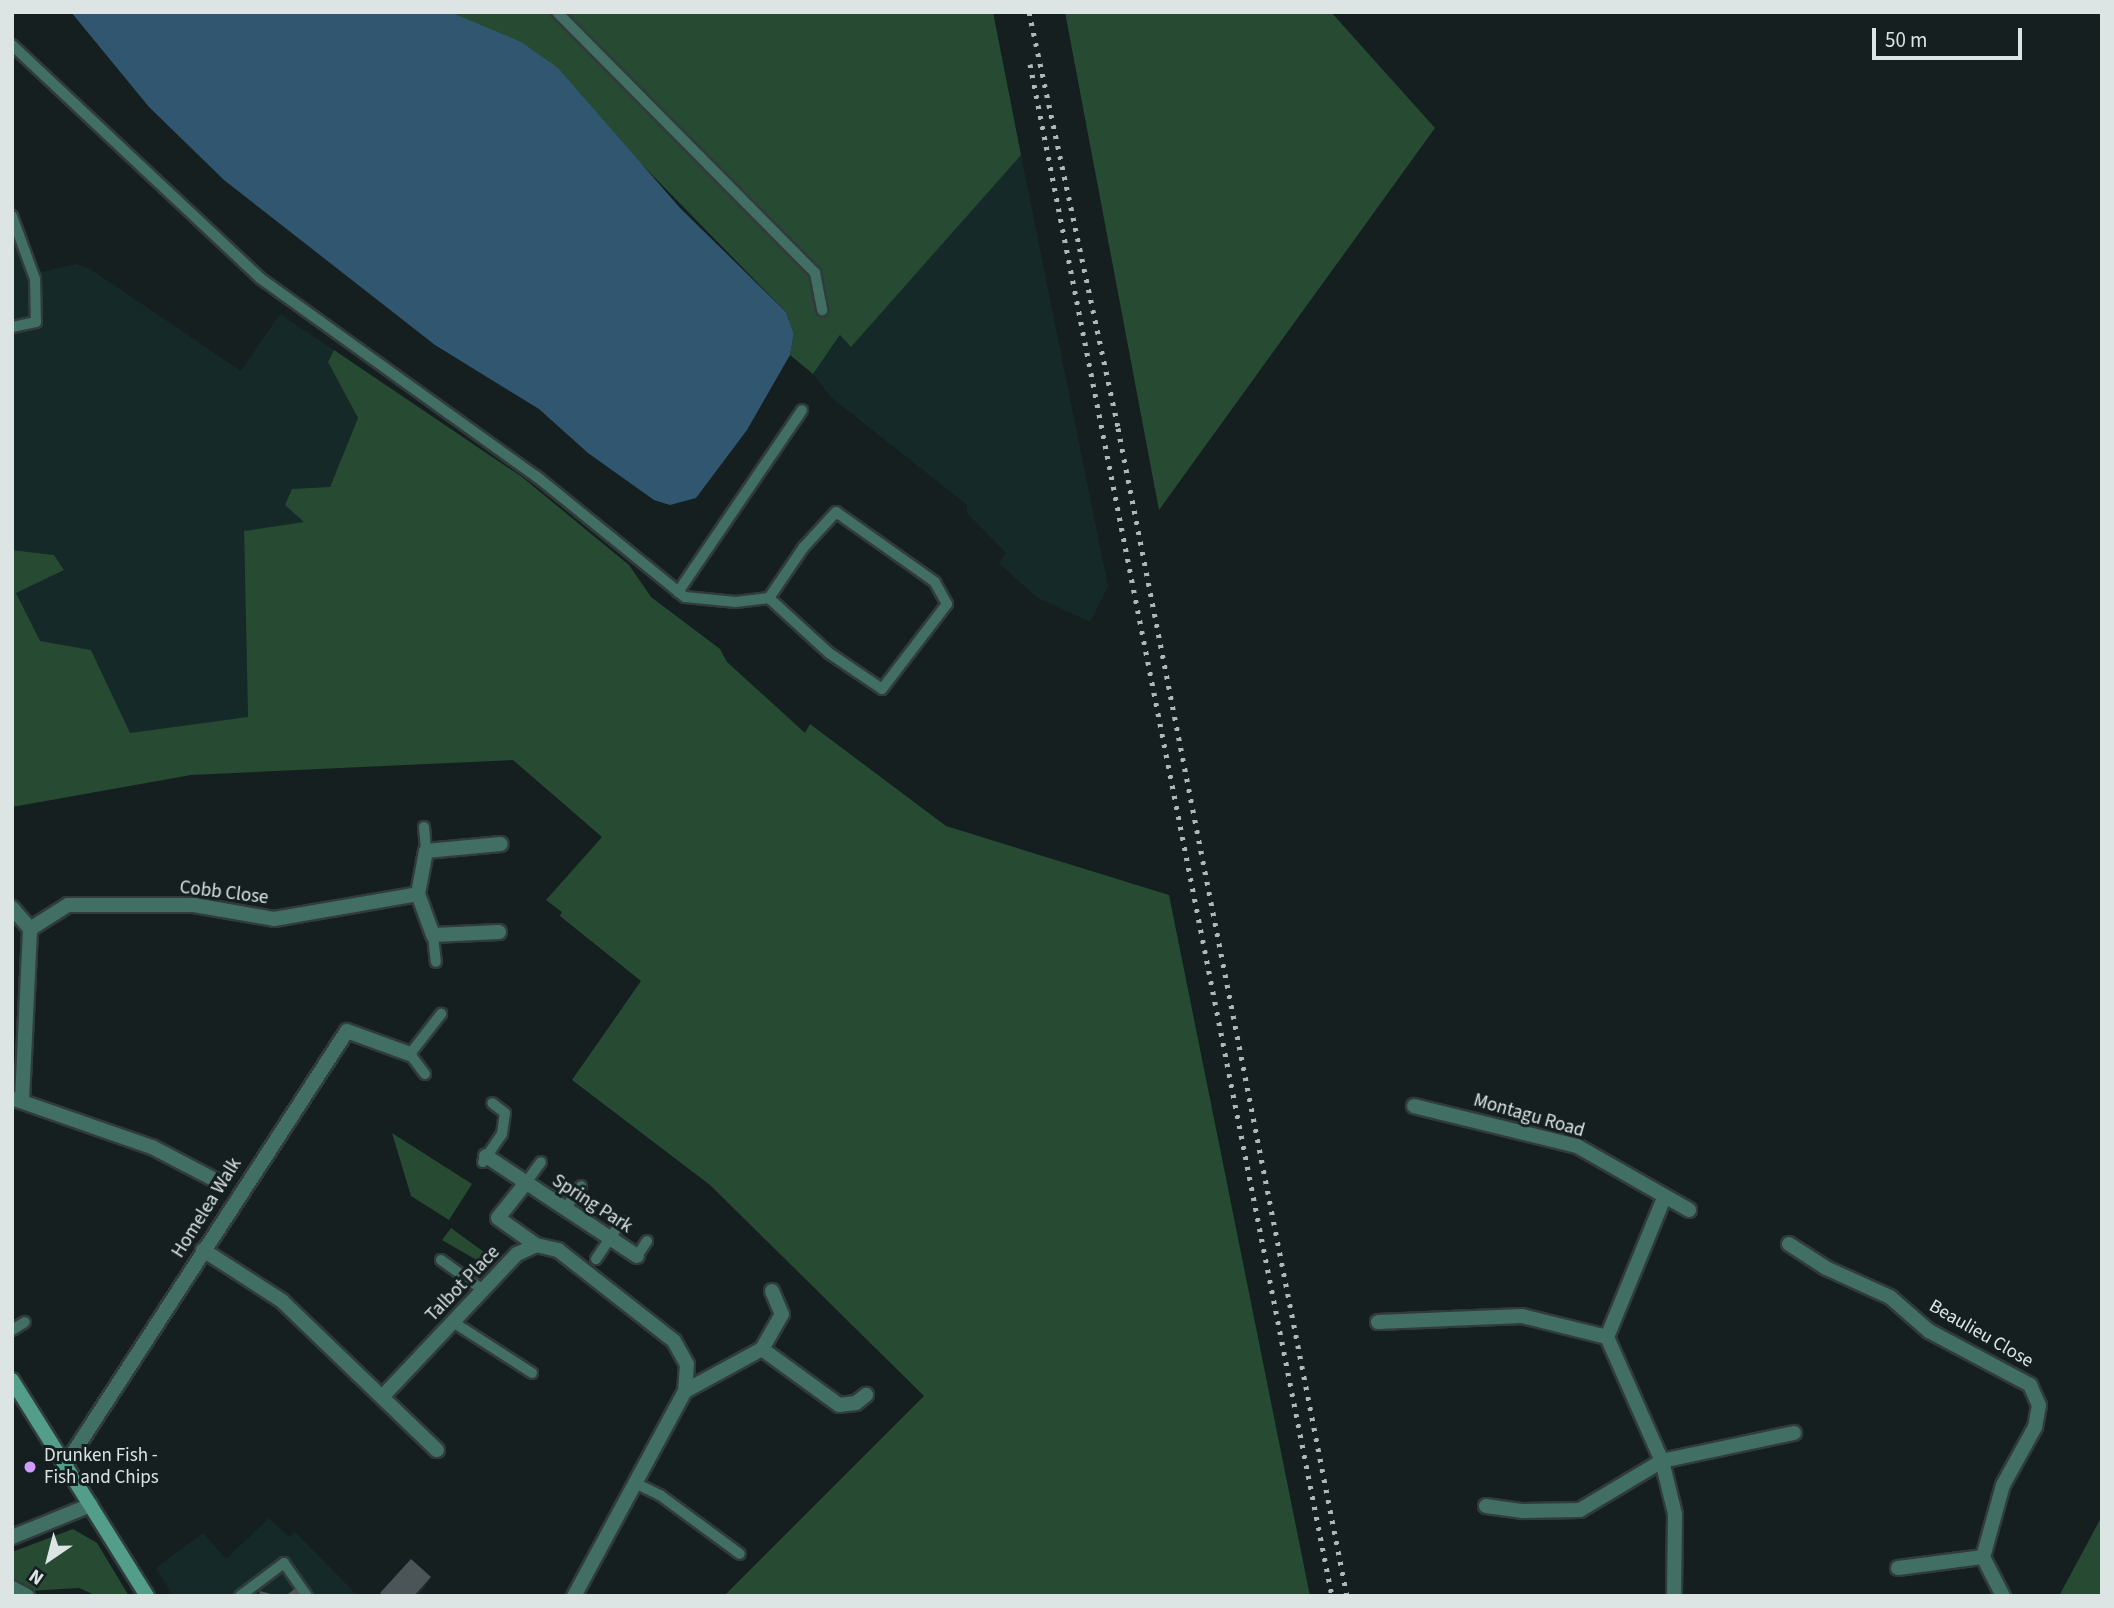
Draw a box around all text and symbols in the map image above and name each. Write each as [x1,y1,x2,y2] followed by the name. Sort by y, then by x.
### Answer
[1876,14,2026,58] scale bar
[1885,25,1927,55] text: 50 m
[178,876,270,910] street label: Cobb Close
[1471,1089,1587,1143] street label: Montagu Road
[167,1154,247,1262] street label: Homelea Walk
[548,1170,636,1238] street label: Spring Park
[421,1241,505,1327] street label: Talbot Place
[1925,1295,2037,1373] street label: Beaulieu Close
[44,1445,159,1489] place label: Drunken Fish - Fish and Chips
[22,1459,38,1475] marker: Drunken Fish - Fish and Chips
[14,1524,84,1594] north arrow
[24,1562,50,1591] text: N

